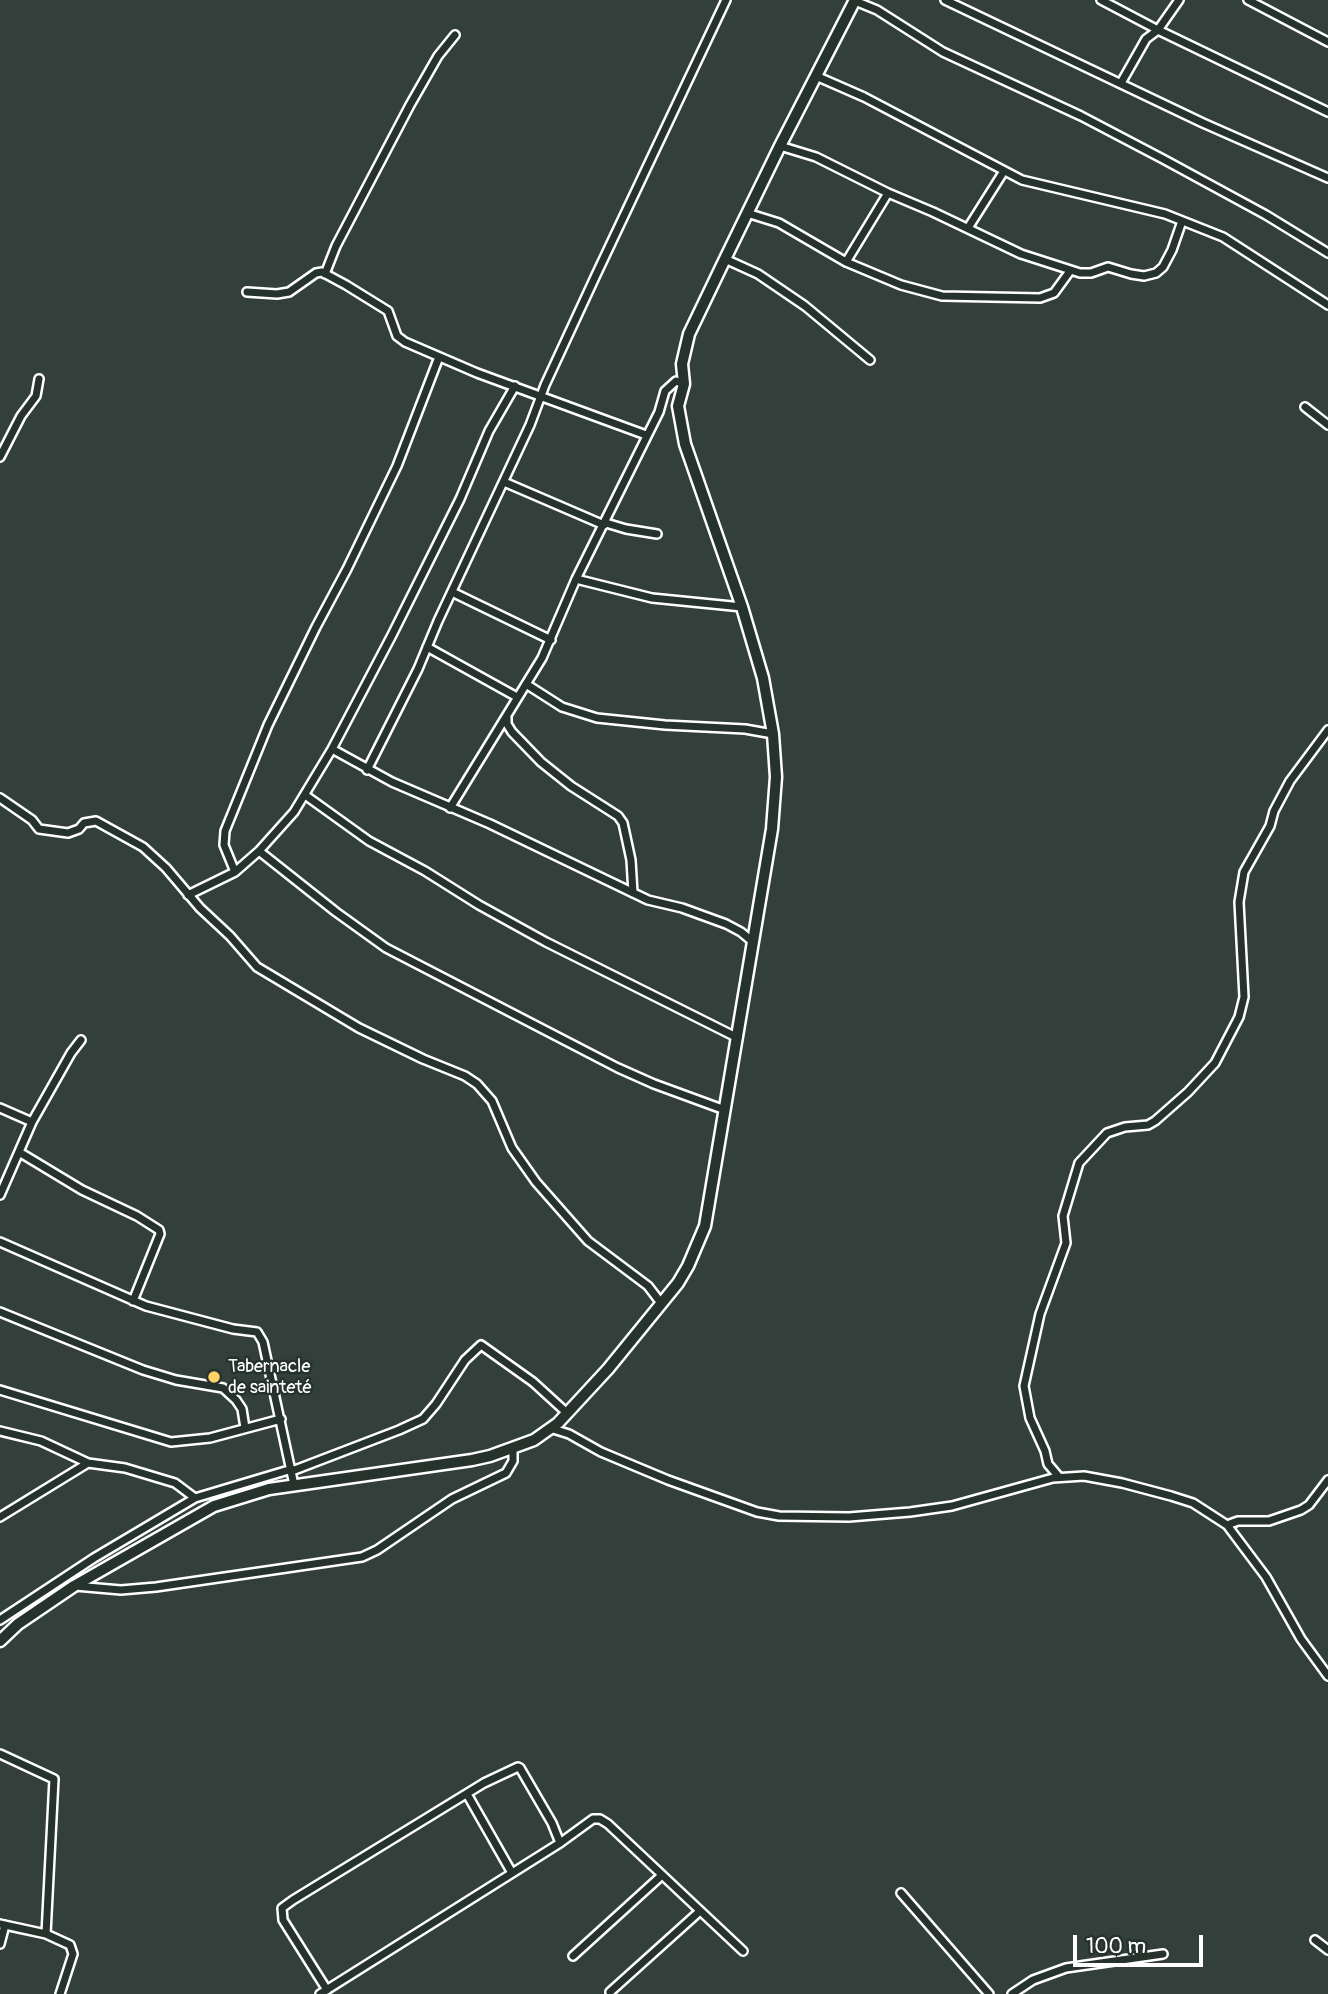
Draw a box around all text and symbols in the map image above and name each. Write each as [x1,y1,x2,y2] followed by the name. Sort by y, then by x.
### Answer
[228,1356,312,1398] place label: Tabernacle de sainteté
[206,1369,222,1385] marker: Tabernacle de sainteté
[1076,1920,1206,1964] scale bar
[1086,1933,1146,1960] text: 100 m

